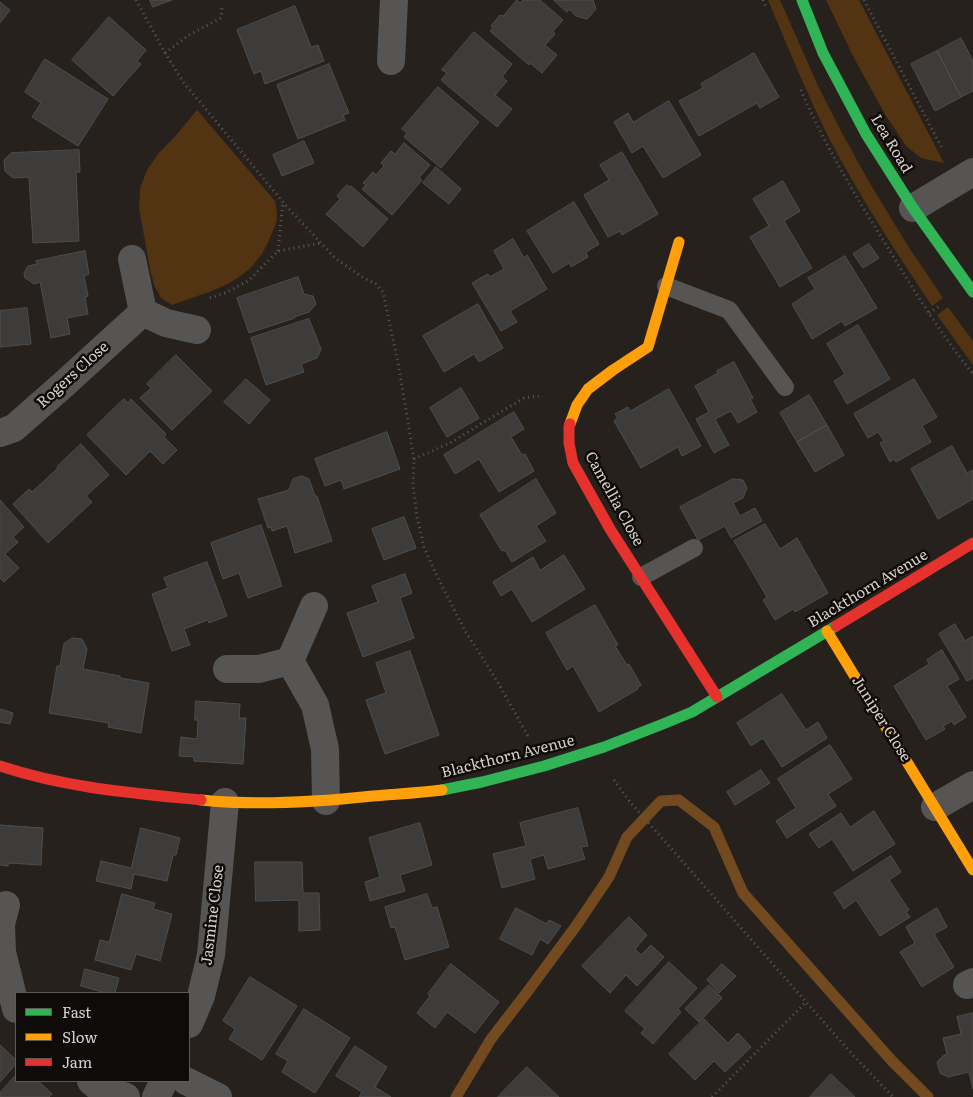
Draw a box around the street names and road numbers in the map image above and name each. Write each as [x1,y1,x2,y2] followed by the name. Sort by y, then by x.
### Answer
[867,112,915,176] street label: Lea Road
[33,338,113,412] street label: Rogers Close
[581,449,647,549] street label: Camellia Close
[805,546,931,632] street label: Blackthorn Avenue
[847,673,915,765] street label: Juniper Close
[440,732,576,782] street label: Blackthorn Avenue
[198,864,228,966] street label: Jasmine Close

